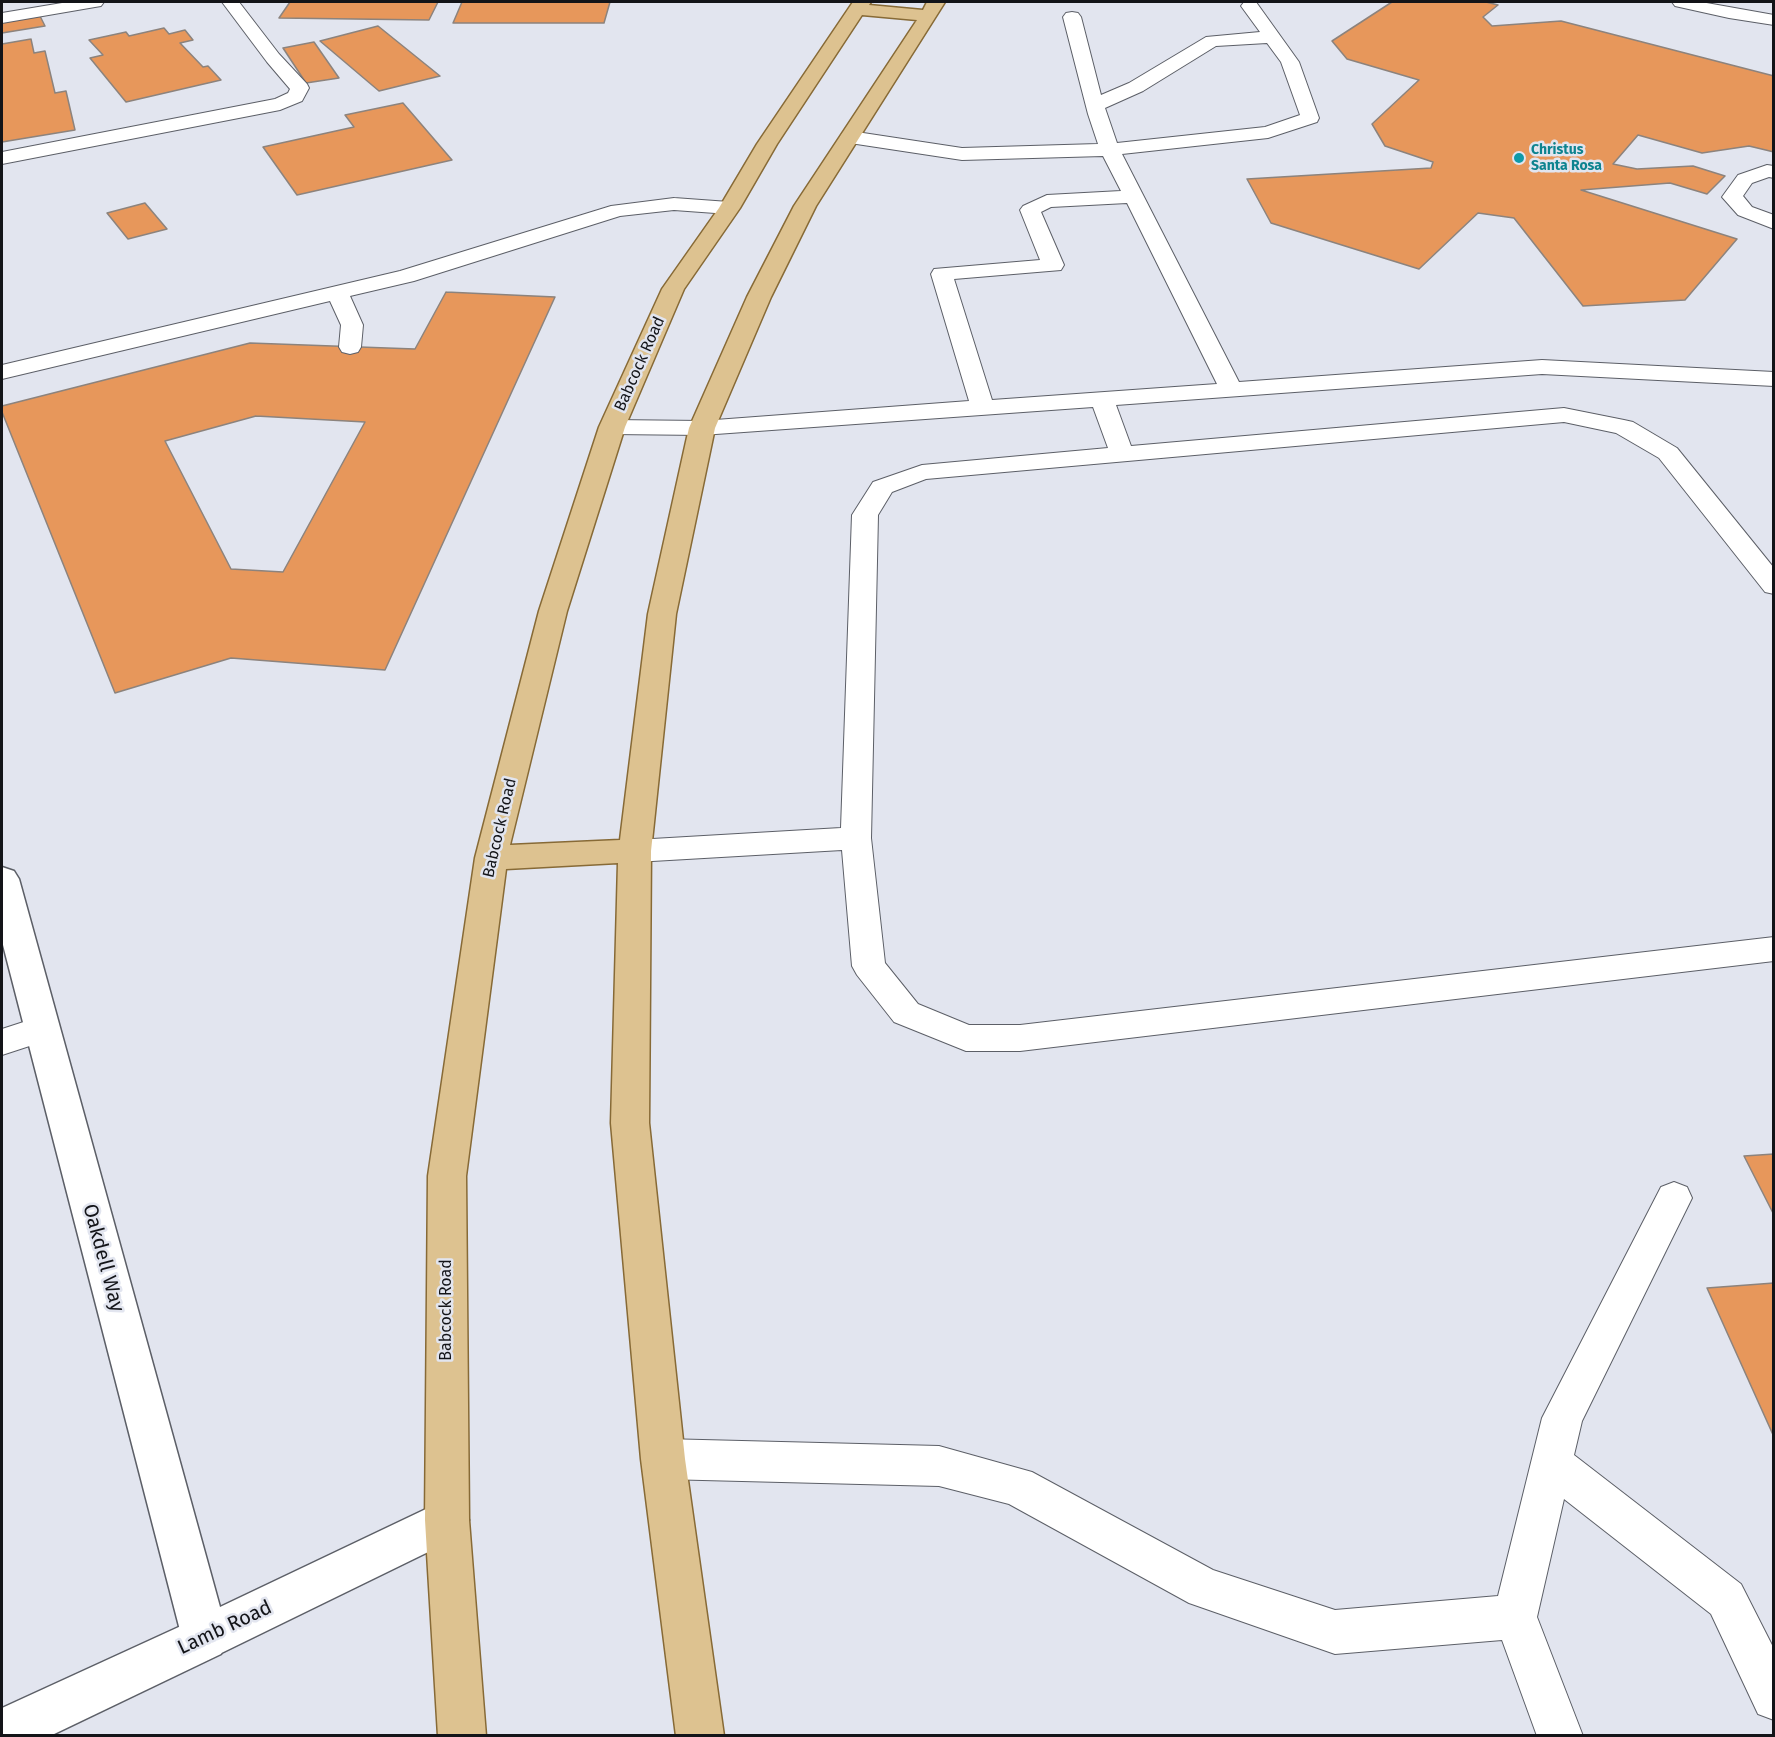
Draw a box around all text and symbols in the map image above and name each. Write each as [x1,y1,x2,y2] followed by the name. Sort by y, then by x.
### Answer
[1531,142,1602,174] place label: Christus Santa Rosa
[1512,151,1526,165] marker: Christus Santa Rosa
[611,314,669,414] street label: Babcock Road
[479,776,521,880] street label: Babcock Road
[77,1201,129,1315] street label: Oakdell Way
[437,1259,457,1361] street label: Babcock Road
[174,1596,276,1660] street label: Lamb Road

